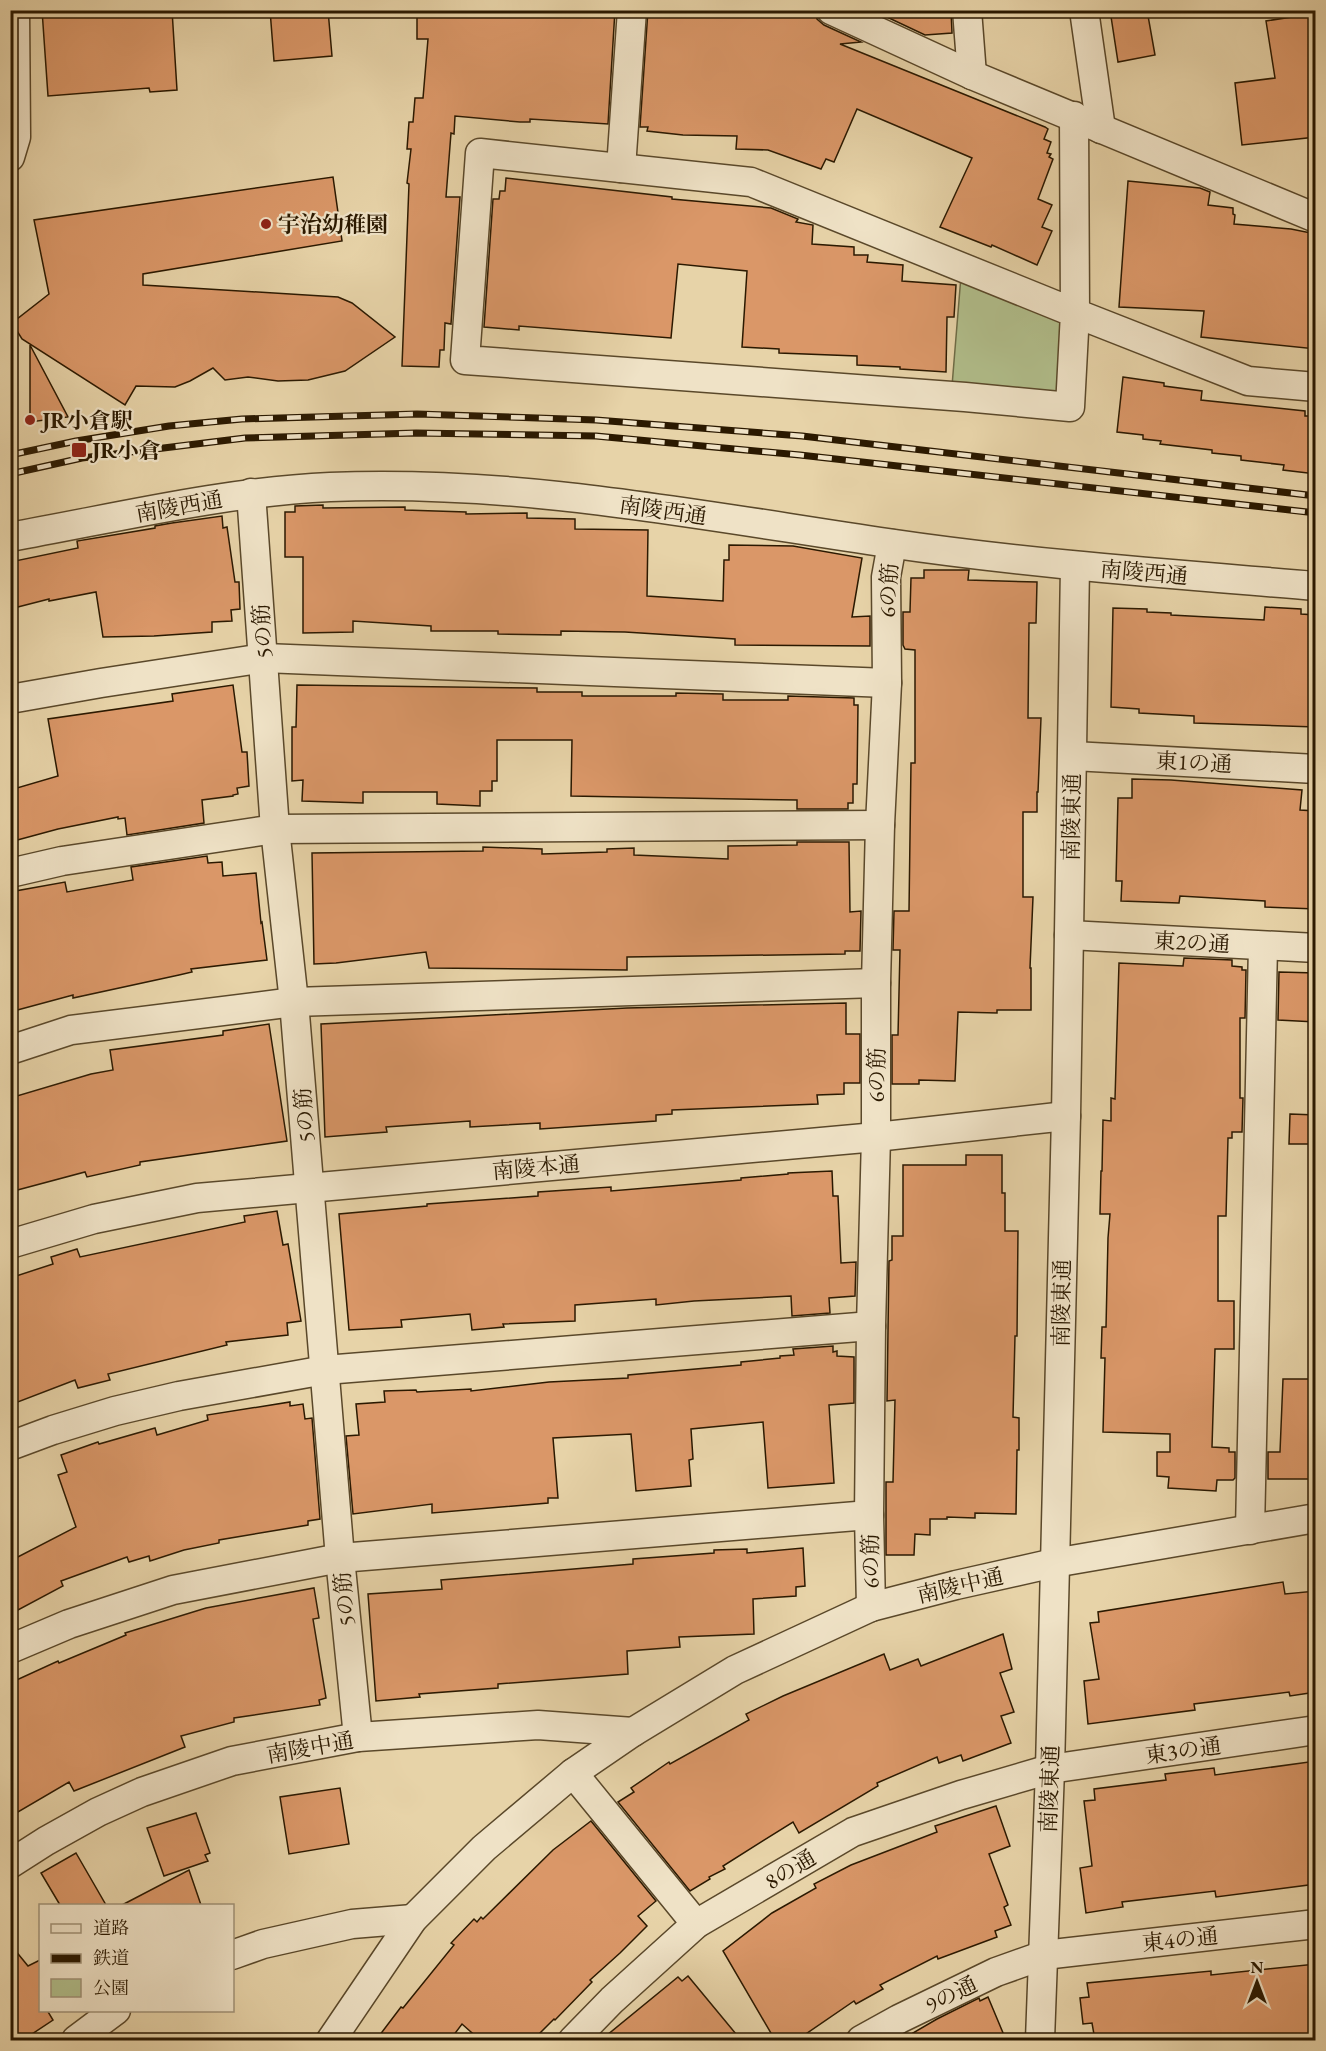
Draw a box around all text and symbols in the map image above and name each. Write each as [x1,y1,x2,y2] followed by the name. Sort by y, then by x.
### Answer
[278,210,388,239] place label: 宇治幼稚園
[259,217,273,231] marker: 宇治幼稚園
[40,406,133,435] place label: JR小倉駅
[23,413,37,427] marker: JR小倉駅
[90,436,161,465] place label: JR小倉
[70,441,88,459] marker: JR小倉
[133,485,225,528] street label: 南陵西通
[617,490,709,531] street label: 南陵西通
[1099,554,1189,591] street label: 南陵西通
[873,562,904,618] street label: 6の筋
[246,603,279,659] street label: 5の筋
[1155,746,1233,779] street label: 東1の通
[1056,773,1087,861] street label: 南陵東通
[1153,926,1231,959] street label: 東2の通
[862,1048,891,1102] street label: 6の筋
[288,1087,321,1143] street label: 5の筋
[491,1149,581,1186] street label: 南陵本通
[1046,1259,1077,1347] street label: 南陵東通
[856,1533,885,1589] street label: 6の筋
[914,1561,1006,1610] street label: 南陵中通
[327,1570,362,1628] street label: 5の筋
[264,1726,356,1769] street label: 南陵中通
[1143,1731,1223,1770] street label: 東3の通
[1033,1745,1066,1834] street label: 南陵東通
[759,1843,821,1896] street label: 8の通
[39,1904,234,2012] legend
[93,1916,129,1939] text: 道路
[1140,1921,1220,1958] street label: 東4の通
[93,1946,129,1969] text: 鉄道
[1227,1952,1287,2012] north arrow
[1251,1957,1264,1978] text: N
[920,1969,982,2019] street label: 9の通
[93,1976,129,1999] text: 公園

